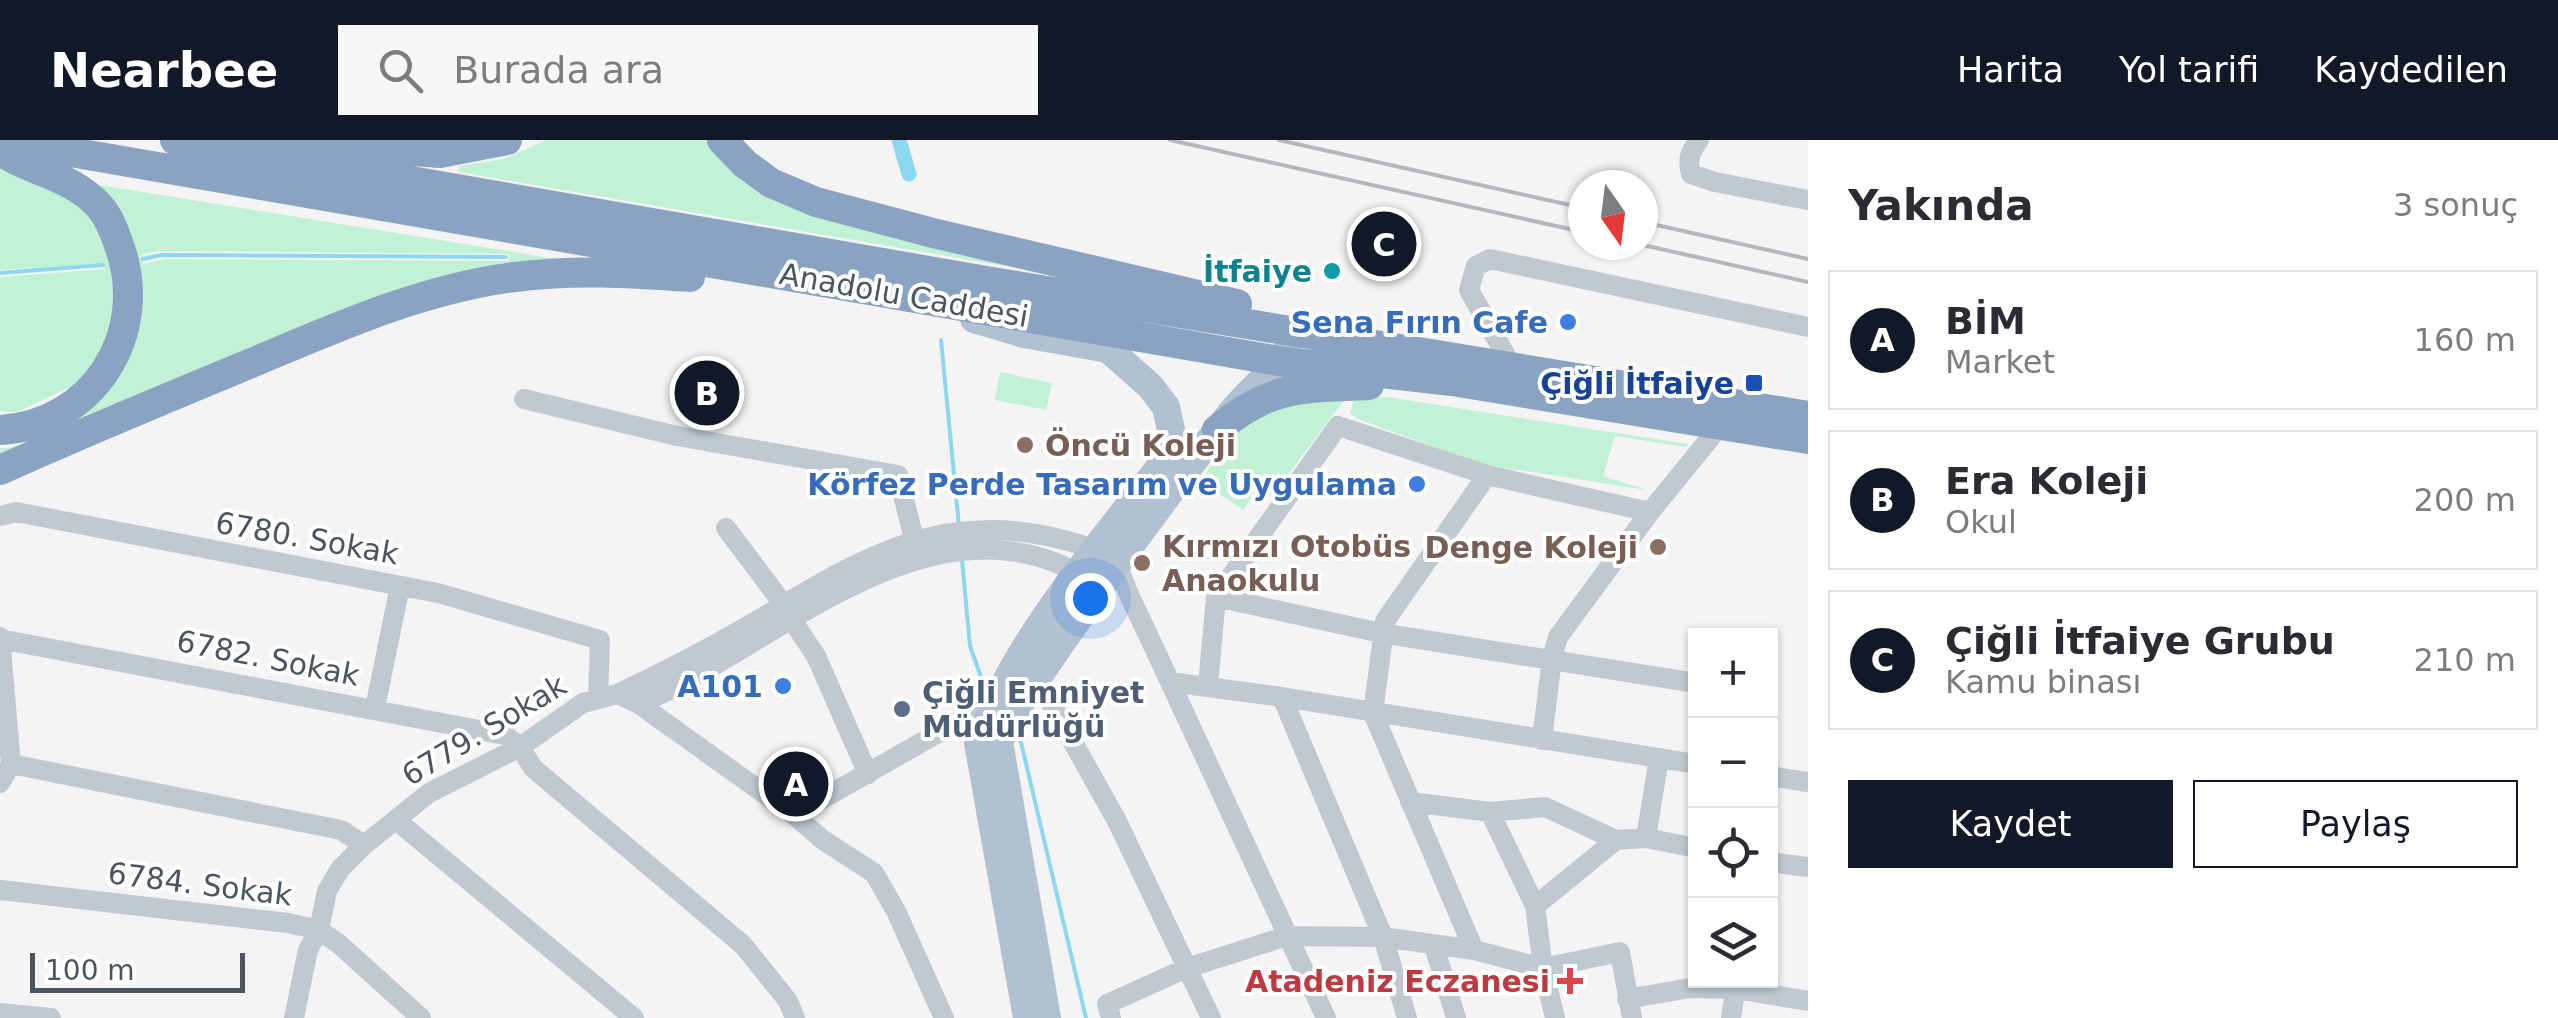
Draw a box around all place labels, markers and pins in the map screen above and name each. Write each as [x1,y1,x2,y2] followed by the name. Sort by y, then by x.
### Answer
[1352,206,1416,282] pin: C
[1203,254,1312,289] place label: İtfaiye
[1321,260,1343,282] marker: İtfaiye
[1291,305,1548,340] place label: Sena Fırın Cafe
[1557,311,1579,333] marker: Sena Fırın Cafe
[674,356,740,430] pin: B
[1540,366,1734,401] place label: Çiğli İtfaiye
[1743,372,1765,394] marker: Çiğli İtfaiye
[1045,427,1236,463] place label: Öncü Koleji
[1014,434,1036,456] marker: Öncü Koleji
[807,467,1397,502] place label: Körfez Perde Tasarım ve Uygulama
[1406,473,1428,495] marker: Körfez Perde Tasarım ve Uygulama
[1162,529,1411,598] place label: Kırmızı Otobüs Anaokulu
[1425,530,1638,565] place label: Denge Koleji
[1647,536,1669,558] marker: Denge Koleji
[1131,552,1153,574] marker: Kırmızı Otobüs Anaokulu
[677,669,763,704] place label: A101
[772,675,794,697] marker: A101
[922,675,1144,744] place label: Çiğli Emniyet Müdürlüğü
[891,698,913,720] marker: Çiğli Emniyet Müdürlüğü
[764,746,828,822] pin: A
[1245,964,1550,999] place label: Atadeniz Eczanesi
[1559,970,1581,992] marker: Atadeniz Eczanesi

